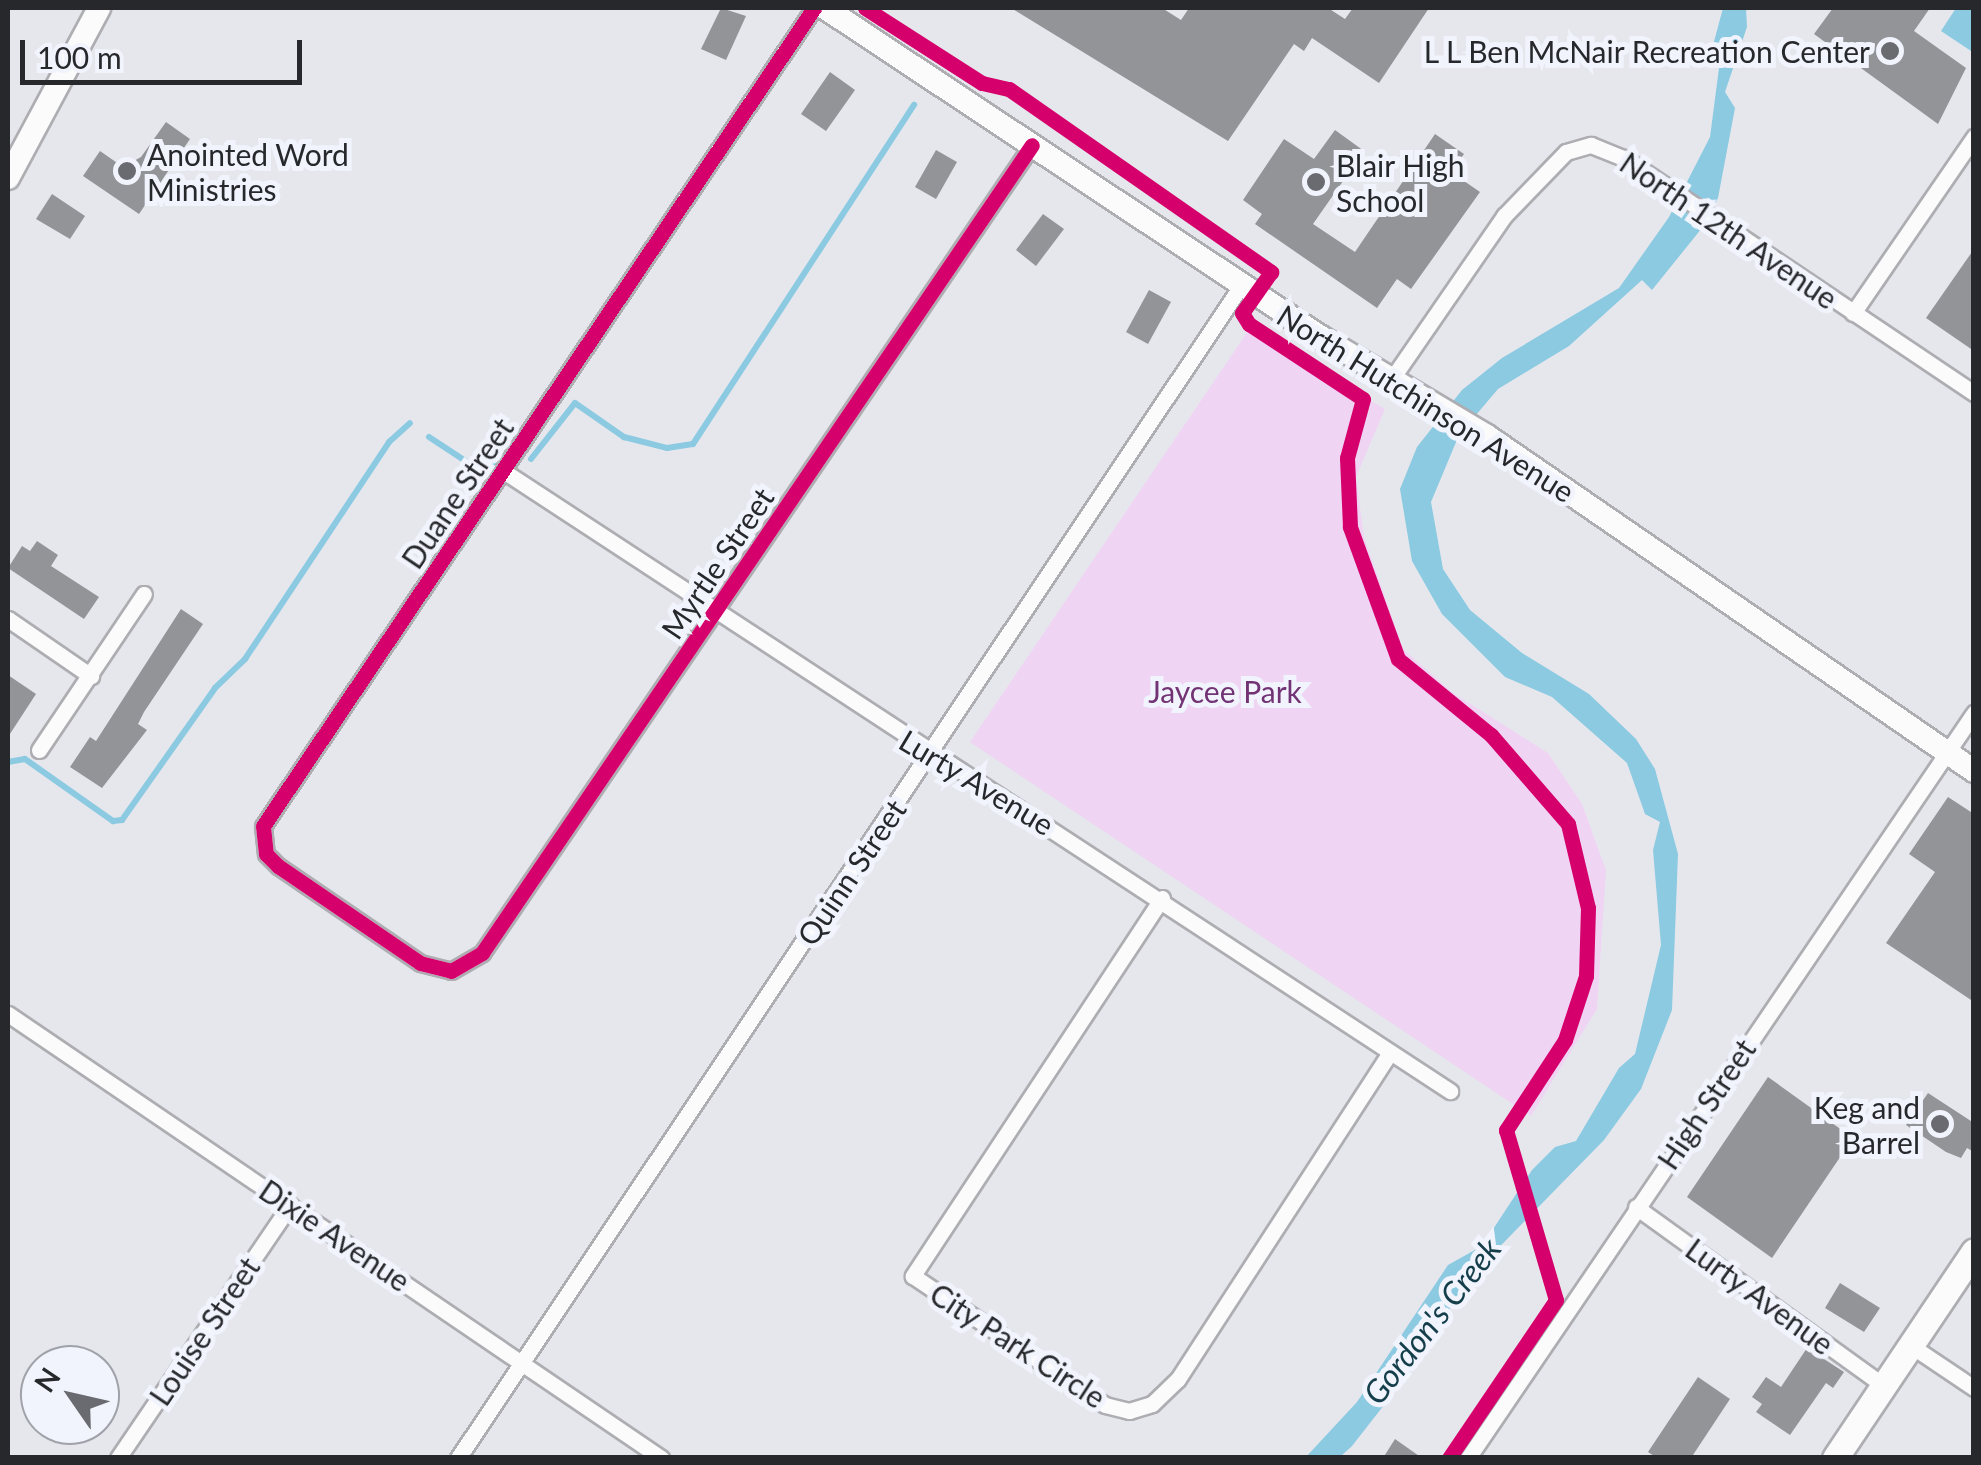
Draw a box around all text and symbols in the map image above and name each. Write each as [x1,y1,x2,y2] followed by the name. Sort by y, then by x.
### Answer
[25,20,308,82] scale bar
[1421,33,1870,69] place label: L L Ben McNair Recreation Center
[37,39,122,75] text: 100 m
[1879,40,1901,62] marker: L L Ben McNair Recreation Center
[147,136,349,206] place label: Anointed Word Ministries
[1613,144,1845,316] street label: North 12th Avenue
[1336,147,1465,218] place label: Blair High School
[116,160,138,182] marker: Anointed Word Ministries
[1305,171,1327,193] marker: Blair High School
[1270,297,1582,509] street label: North Hutchinson Avenue
[394,411,520,575] street label: Duane Street
[653,481,781,645] street label: Myrtle Street
[1148,673,1302,709] park label: Jaycee Park
[893,721,1061,843] street label: Lurty Avenue
[789,792,913,952] street label: Quinn Street
[1649,1032,1763,1176] street label: High Street
[1814,1089,1920,1160] place label: Keg and Barrel
[1929,1113,1951,1135] marker: Keg and Barrel
[253,1171,417,1299] street label: Dixie Avenue
[1355,1230,1509,1412] water label: Gordon's Creek
[1678,1230,1842,1362] street label: Lurty Avenue
[141,1250,267,1412] street label: Louise Street
[923,1275,1113,1415] street label: City Park Circle
[20,1345,120,1445] north arrow
[27,1361,67,1398] text: N

